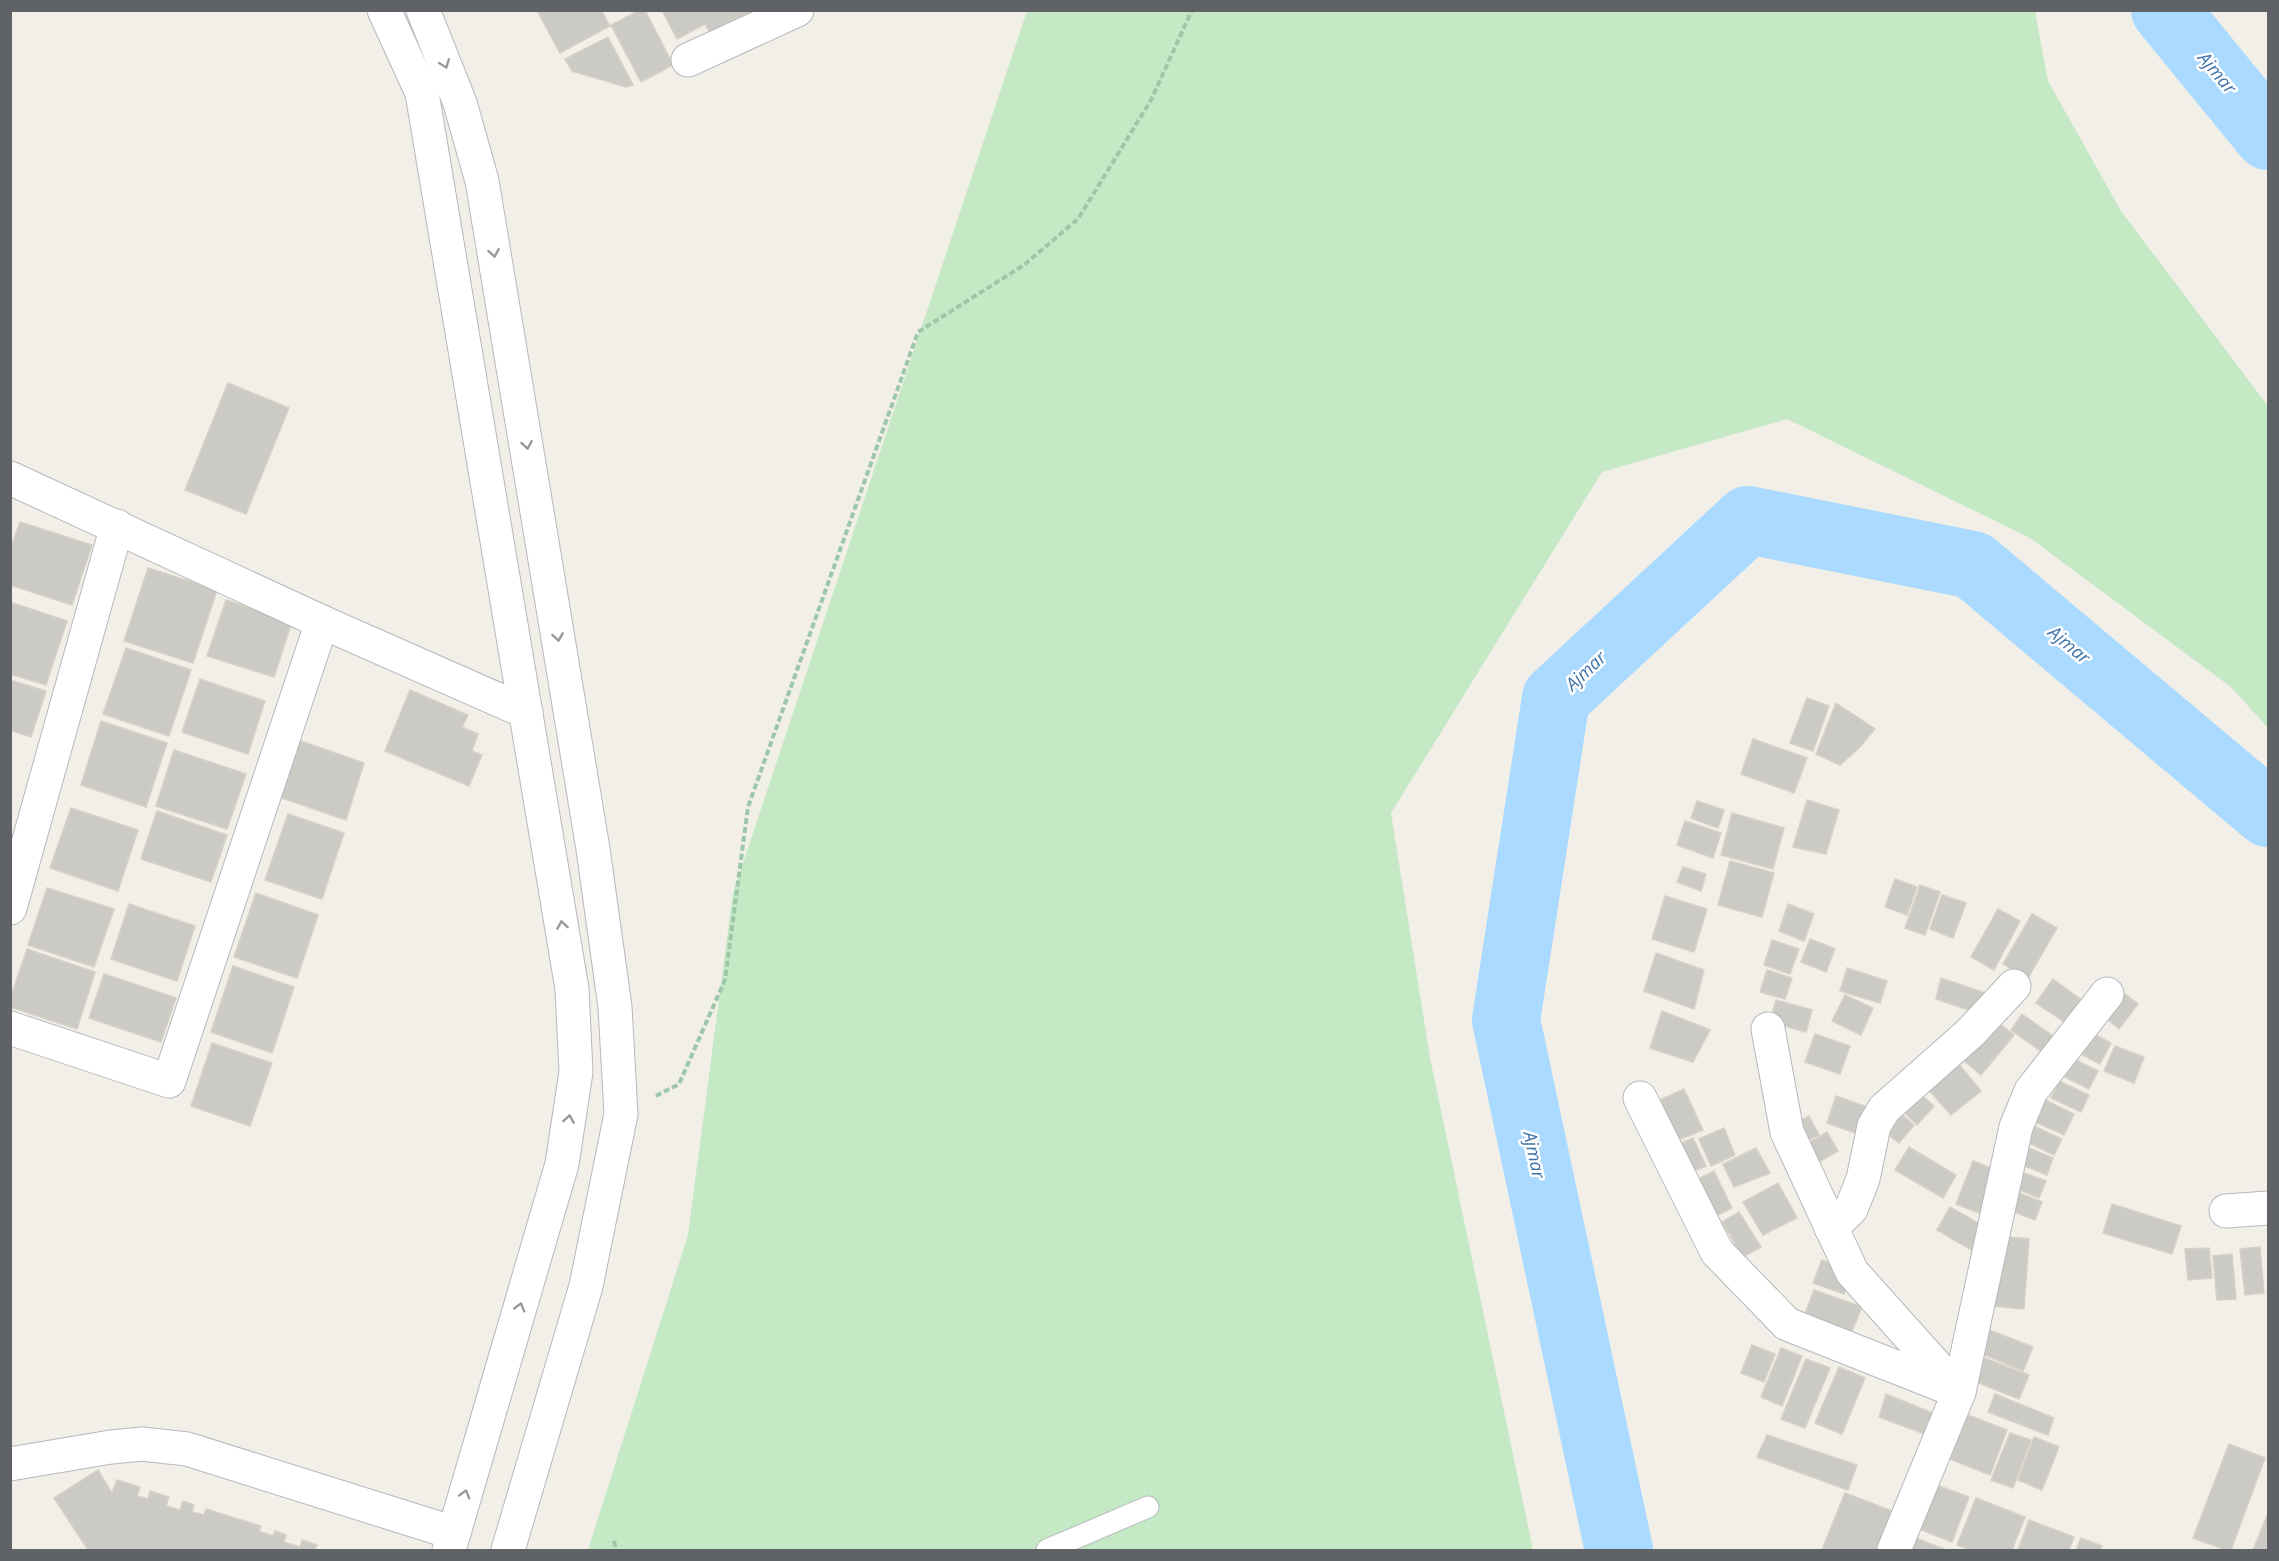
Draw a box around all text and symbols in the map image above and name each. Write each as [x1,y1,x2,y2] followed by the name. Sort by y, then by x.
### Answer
[2192,45,2243,99] water label: Ajmar
[438,58,450,69] one-way arrow
[488,248,500,257] one-way arrow
[520,440,532,450] one-way arrow
[2042,618,2096,669] water label: Ajmar
[552,633,564,642] one-way arrow
[1558,645,1612,697] water label: Ajmar
[556,921,569,931] one-way arrow
[562,1114,575,1124] one-way arrow
[1518,1127,1552,1181] water label: Ajmar
[513,1302,525,1313] one-way arrow
[458,1489,470,1500] one-way arrow

